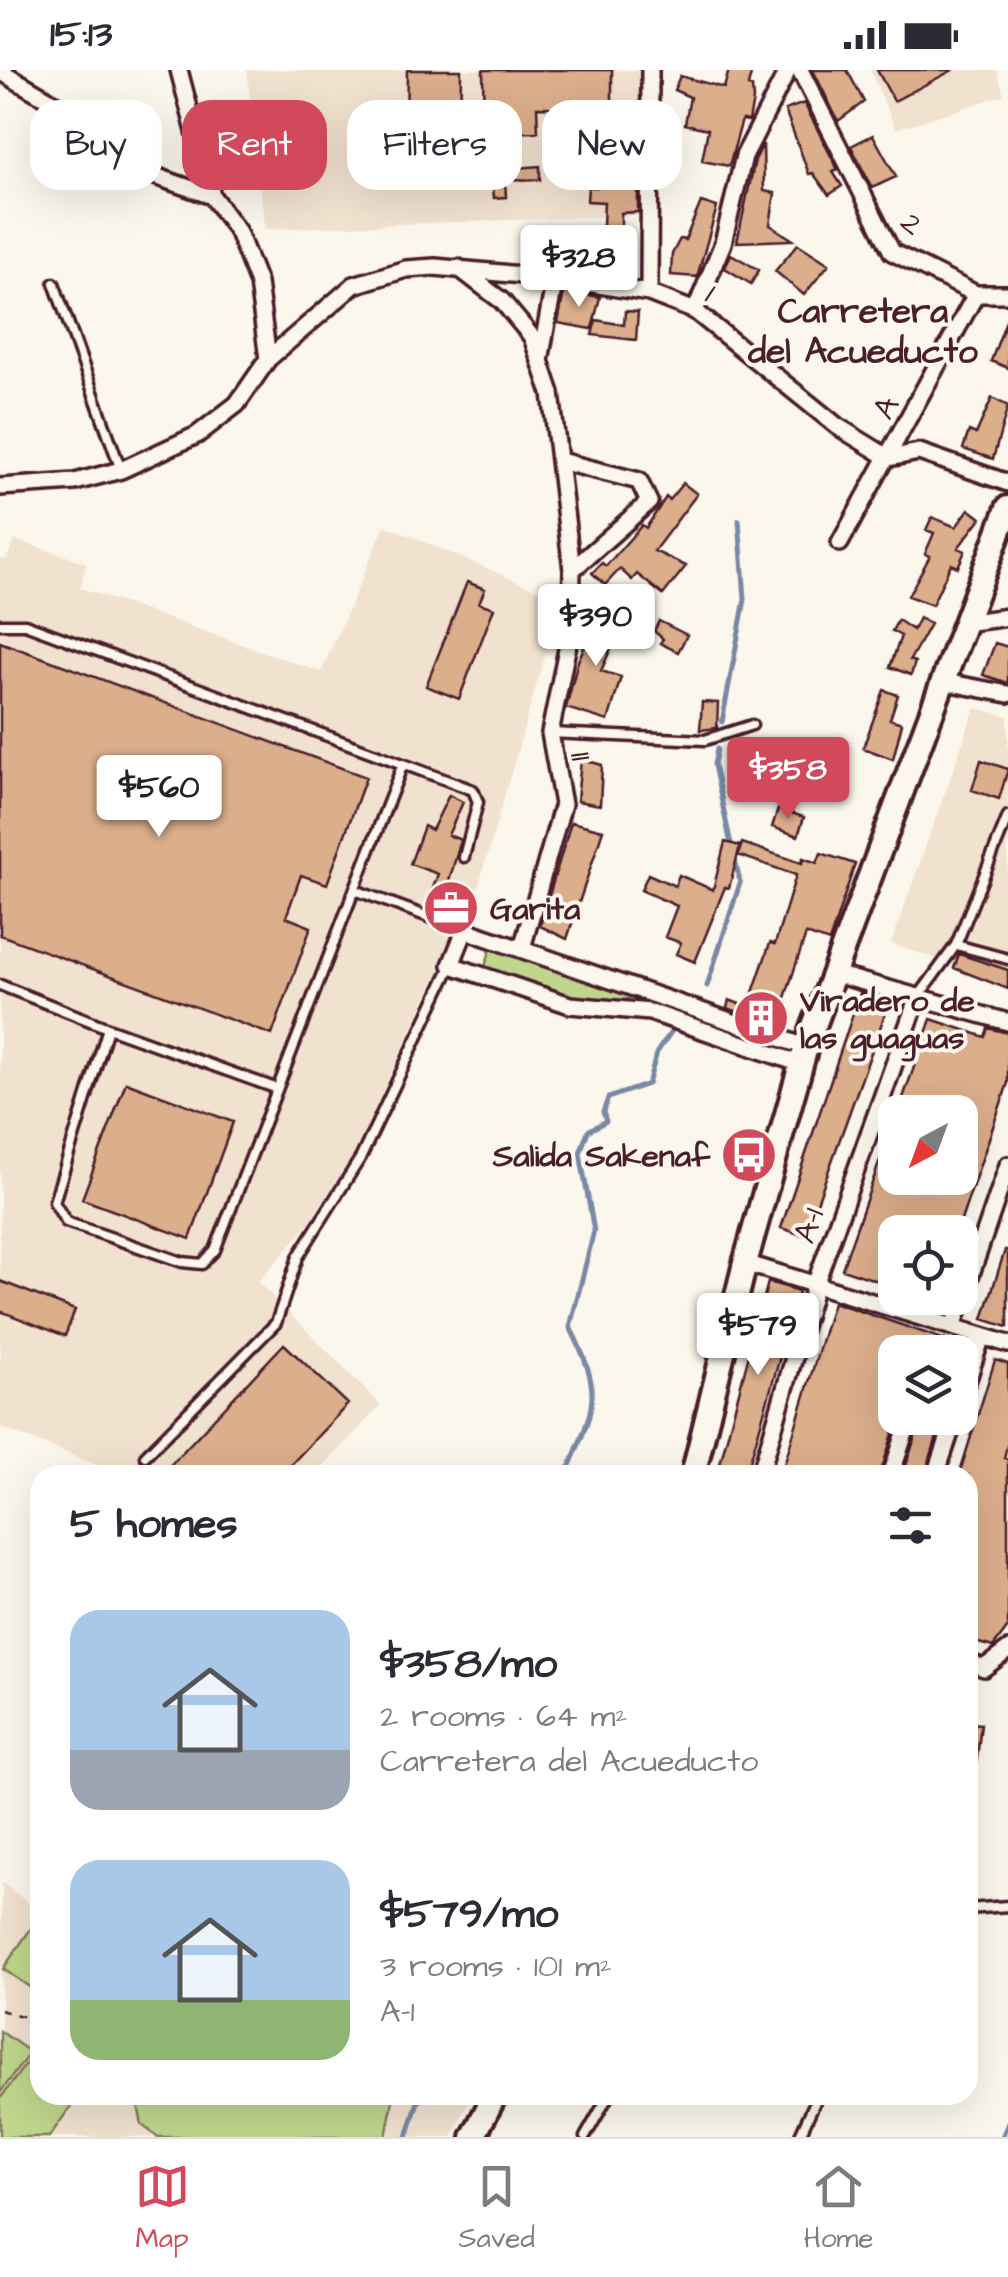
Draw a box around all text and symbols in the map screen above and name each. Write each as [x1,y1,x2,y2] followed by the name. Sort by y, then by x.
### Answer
[50,9,112,61] text: 15:13
[30,100,162,190] chip: Buy
[182,100,327,190] chip: Rent
[347,100,522,190] chip: Filters
[542,100,682,190] chip: New
[888,204,935,246] street label: 2
[520,225,638,310] pin: $328
[542,235,616,280] text: $328
[697,273,724,313] street label: 1
[747,287,978,376] district label: Carretera del Acueducto
[862,388,911,427] street label: A
[537,584,655,669] pin: $390
[560,594,632,639] text: $390
[729,737,847,822] pin: $358
[749,747,827,792] text: $358
[558,748,603,764] street label: 11
[100,755,218,840] pin: $560
[119,765,199,810] text: $560
[421,878,481,938] office icon: Garita
[490,887,581,932] place label: Garita
[799,979,975,1062] place label: Viradero de las guaguas
[731,988,791,1048] building icon: Viradero de las guaguas
[878,1095,978,1195] north arrow
[878,1095,978,1435] map controls
[719,1125,779,1185] bus stop icon: Salida Sakenaf
[492,1134,711,1179] place label: Salida Sakenaf
[782,1202,836,1249] street label: A-1
[878,1215,978,1315] button: locate
[699,1293,817,1378] pin: $579
[719,1303,797,1348] text: $579
[878,1335,978,1435] button: layers
[70,1496,237,1554] text: 5 homes
[883,1498,938,1553] icon: filters
[380,1636,557,1694] text: $358/mo
[150,1650,270,1770] icon: home
[380,1694,627,1739] text: 2 rooms · 64 m²
[380,1739,758,1784] text: Carretera del Acueducto
[380,1886,558,1944] text: $579/mo
[150,1900,270,2020] icon: home
[380,1944,612,1989] text: 3 rooms · 101 m²
[380,1989,415,2034] text: A-1
[135,2159,190,2258] tab: Map
[459,2159,535,2258] tab: Saved
[804,2159,873,2258] tab: Home

